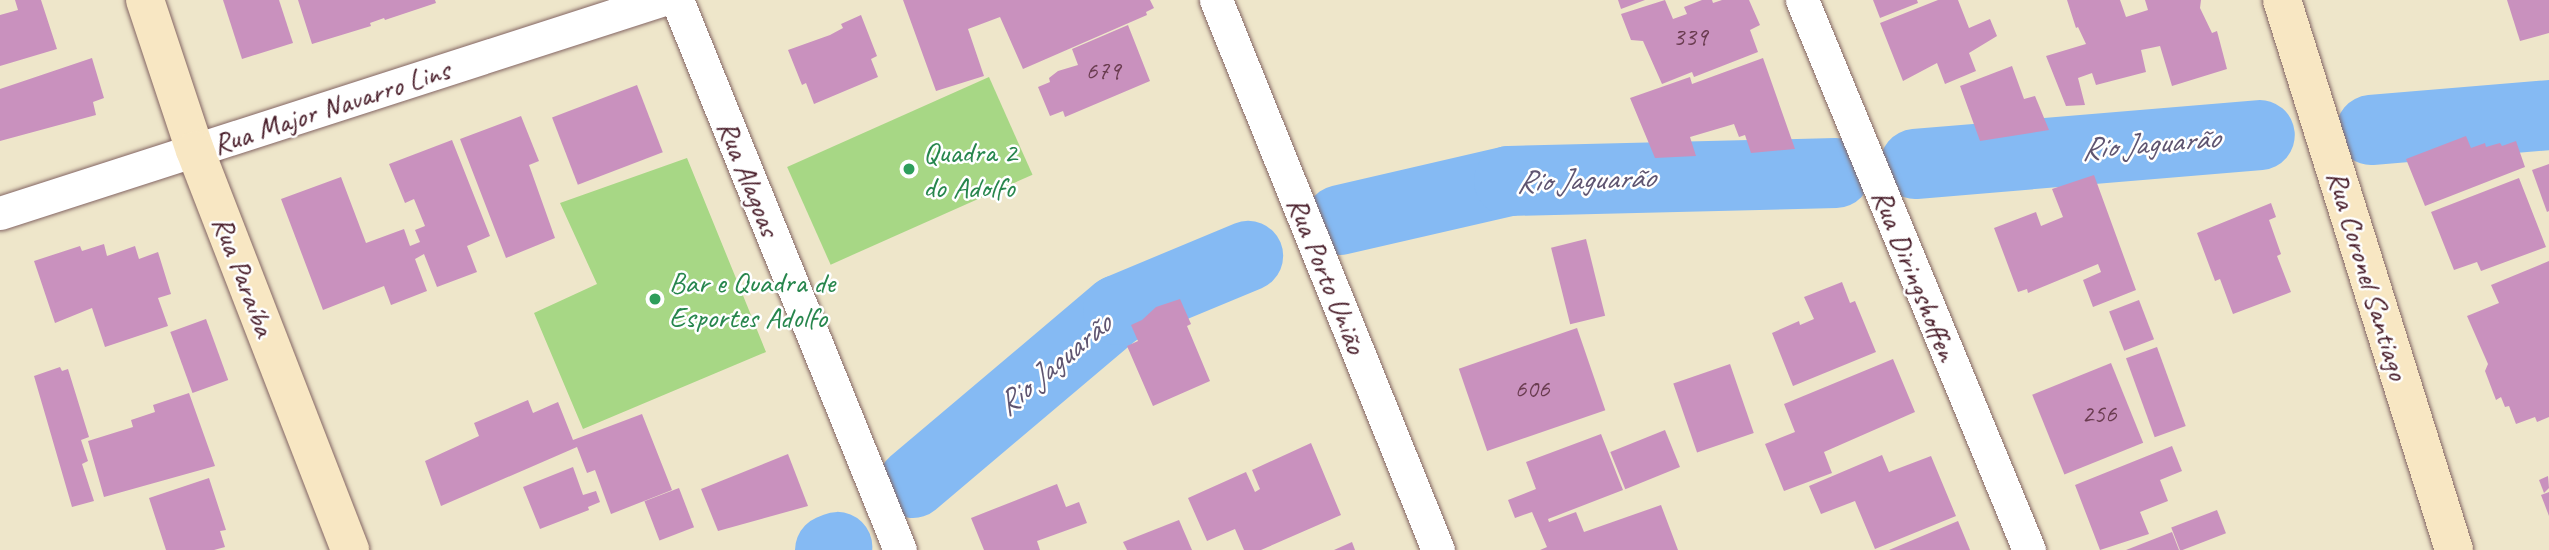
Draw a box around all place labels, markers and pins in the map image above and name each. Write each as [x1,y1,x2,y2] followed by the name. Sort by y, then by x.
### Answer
[923,134,1017,204] place label: Quadra 2 do Adolfo
[901,161,917,177] marker: Quadra 2 do Adolfo
[669,264,835,334] place label: Bar e Quadra de Esportes Adolfo
[647,291,663,307] marker: Bar e Quadra de Esportes Adolfo

